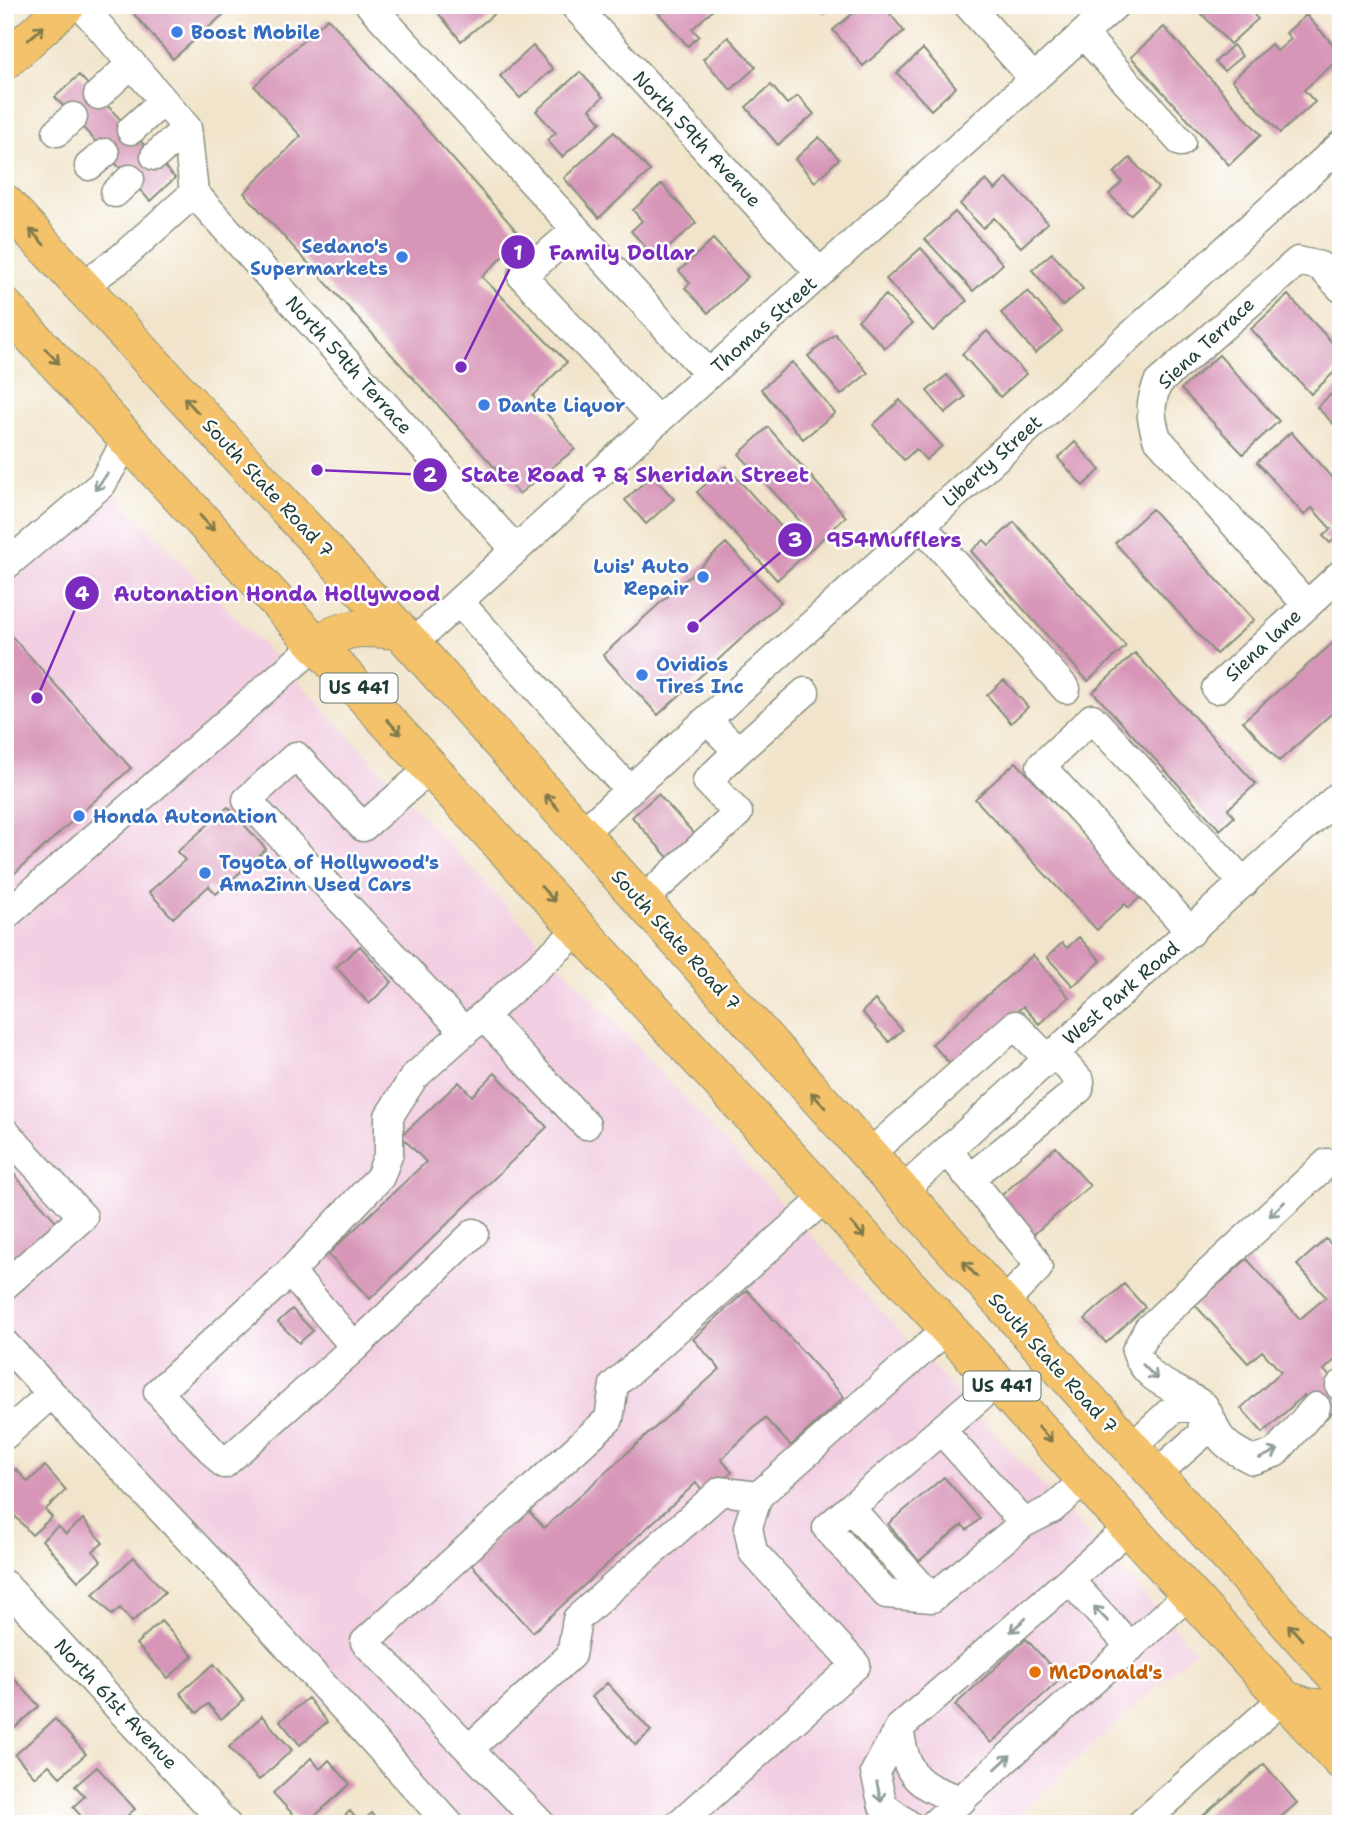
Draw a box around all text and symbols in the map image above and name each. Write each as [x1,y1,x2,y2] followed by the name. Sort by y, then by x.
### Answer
[191,20,320,45] place label: Boost Mobile
[169,24,185,40] marker: Boost Mobile
[27,25,44,42] one-way arrow
[627,66,767,212] street label: North 59th Avenue
[29,229,45,247] one-way arrow
[500,231,709,273] callout: Family Dollar
[250,234,388,281] place label: Sedano's Supermarkets
[513,239,523,267] text: 1
[549,239,695,267] text: Family Dollar
[394,249,410,265] marker: Sedano's Supermarkets
[706,271,822,379] street label: Thomas Street
[280,290,418,440] street label: North 59th Terrace
[1152,292,1260,394] street label: Siena Terrace
[43,348,60,365] one-way arrow
[498,393,626,418] place label: Dante Liquor
[183,397,200,414] one-way arrow
[476,397,492,413] marker: Dante Liquor
[937,409,1047,513] street label: Liberty Street
[197,413,339,563] street label: South State Road 7
[412,454,823,496] callout: State Road 7 & Sheridan Street
[423,461,438,489] text: 2
[461,461,809,489] text: State Road 7 & Sheridan Street
[94,472,109,491] one-way arrow
[198,514,215,531] one-way arrow
[777,519,976,561] callout: 954Mufflers
[788,526,802,554] text: 3
[826,526,962,554] text: 954Mufflers
[593,554,689,601] place label: Luis' Auto Repair
[695,569,711,585] marker: Luis' Auto Repair
[65,572,455,614] callout: Autonation Honda Hollywood
[75,580,90,608] text: 4
[113,580,441,608] text: Autonation Honda Hollywood
[1219,603,1307,687] street label: Siena lane
[656,652,744,699] place label: Ovidios Tires Inc
[634,667,650,683] marker: Ovidios Tires Inc
[320,674,398,702] road number: US 441
[386,717,402,735] one-way arrow
[544,794,561,811] one-way arrow
[93,804,278,829] place label: Honda Autonation
[71,808,87,824] marker: Honda Autonation
[219,850,439,897] place label: Toyota of Hollywood's AmaZinn Used Cars
[606,864,746,1016] street label: South State Road 7
[197,865,213,881] marker: Toyota of Hollywood's AmaZinn Used Cars
[540,885,556,903] one-way arrow
[1057,935,1185,1051] street label: West Park Road
[809,1092,826,1109] one-way arrow
[1268,1201,1286,1217] one-way arrow
[850,1221,867,1238] one-way arrow
[961,1261,978,1278] one-way arrow
[983,1287,1123,1439] street label: South State Road 7
[1142,1363,1159,1380] one-way arrow
[964,1372,1040,1400] road number: US 441
[1037,1425,1054,1442] one-way arrow
[1258,1447,1279,1460] one-way arrow
[1092,1606,1109,1623] one-way arrow
[1009,1617,1027,1633] one-way arrow
[1287,1623,1303,1641] one-way arrow
[49,1633,183,1775] street label: North 61st Avenue
[1049,1660,1162,1685] place label: McDonald's
[1027,1664,1043,1680] marker: McDonald's
[994,1754,1012,1770] one-way arrow
[873,1780,887,1803] one-way arrow

